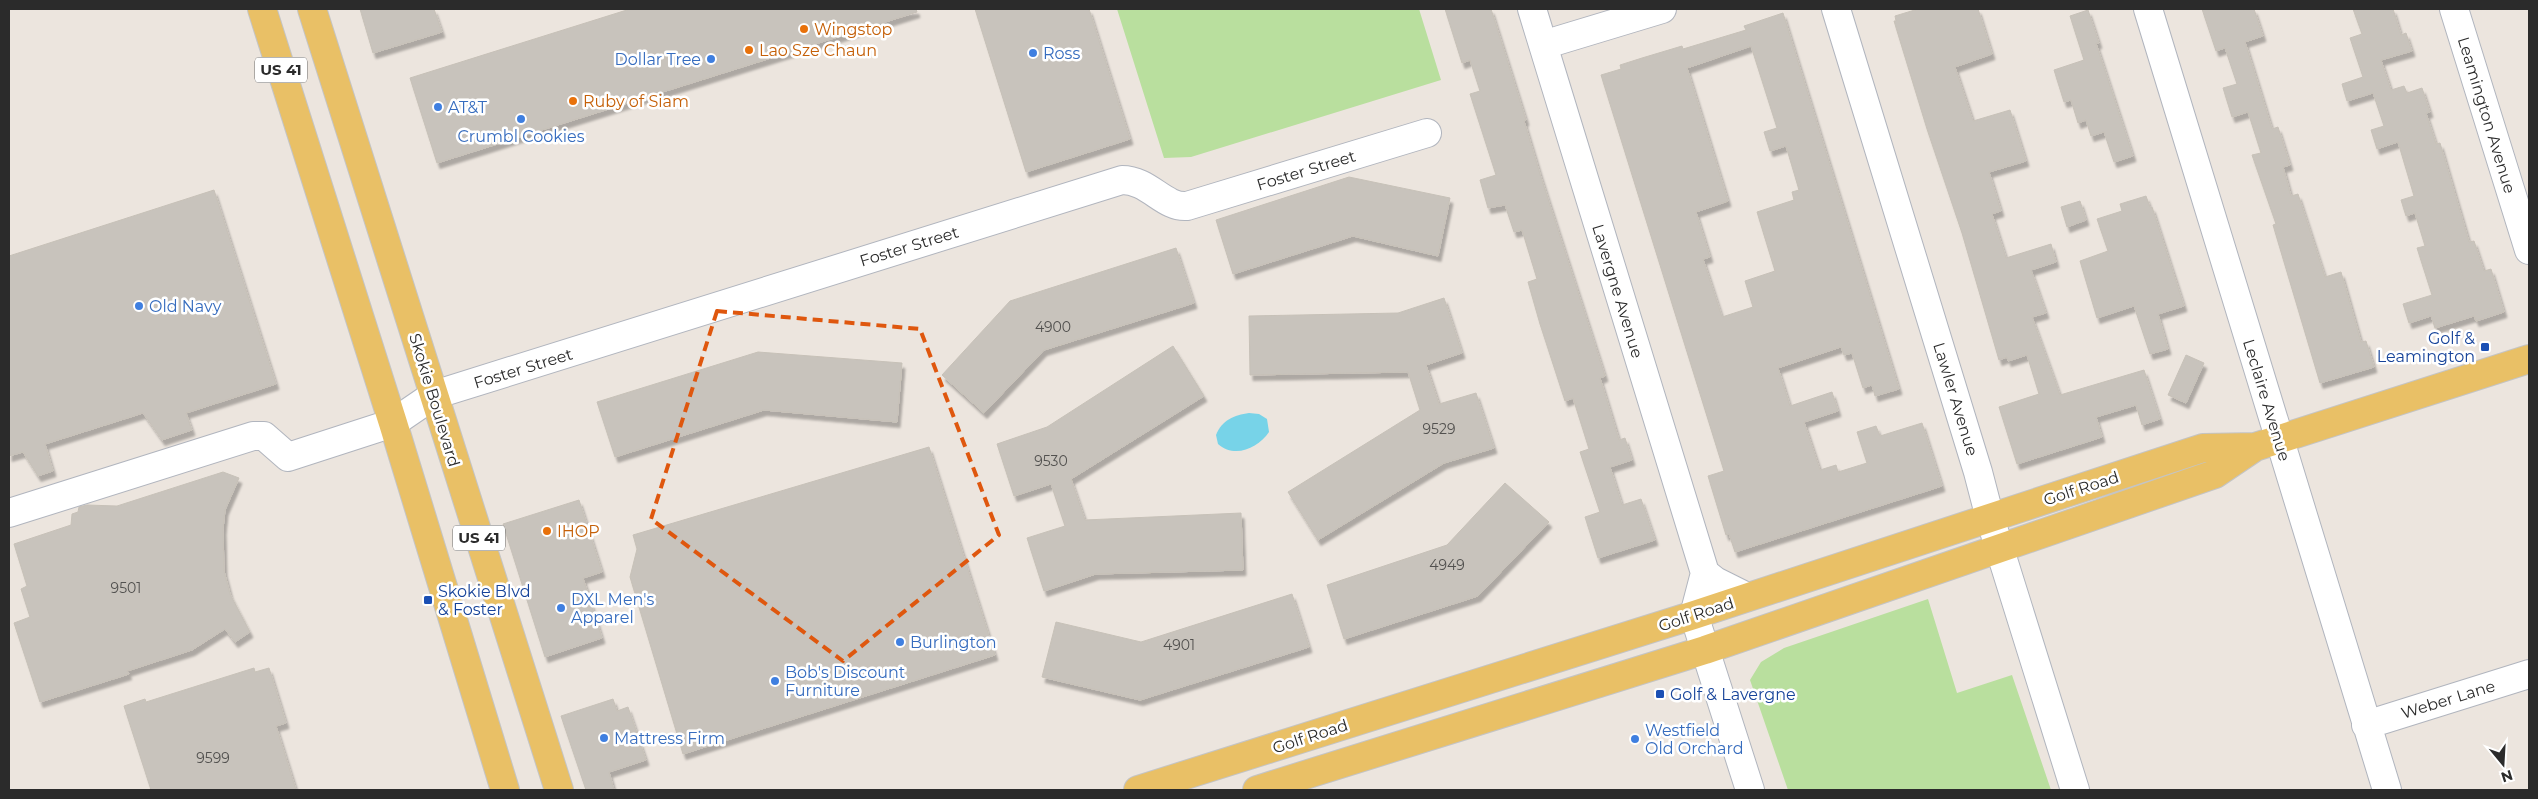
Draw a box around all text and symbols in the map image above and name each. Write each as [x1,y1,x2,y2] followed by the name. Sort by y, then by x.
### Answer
[814,20,893,39] place label: Wingstop
[798,23,810,35] marker: Wingstop
[2454,35,2519,196] street label: Leamington Avenue
[759,41,877,60] place label: Lao Sze Chaun
[743,44,755,56] marker: Lao Sze Chaun
[1043,44,1080,63] place label: Ross
[1027,47,1039,59] marker: Ross
[615,50,701,69] place label: Dollar Tree
[705,53,717,65] marker: Dollar Tree
[255,58,307,82] road number: US 41
[583,92,689,111] place label: Ruby of Siam
[567,95,579,107] marker: Ruby of Siam
[448,98,488,117] place label: AT&T
[432,101,444,113] marker: AT&T
[515,113,527,125] marker: Crumbl Cookies
[457,127,585,146] place label: Crumbl Cookies
[1254,146,1358,195] street label: Foster Street
[857,222,961,271] street label: Foster Street
[1588,222,1647,360] street label: Lavergne Avenue
[149,297,222,316] place label: Old Navy
[133,300,145,312] marker: Old Navy
[1035,318,1071,336] house number: 4900
[2377,329,2475,366] place label: Golf & Leamington
[405,331,464,469] street label: Skokie Boulevard
[2239,337,2294,463] street label: Leclaire Avenue
[1929,340,1982,458] street label: Lawler Avenue
[2479,341,2491,353] marker: Golf & Leamington
[471,344,575,393] street label: Foster Street
[1423,420,1455,438] house number: 9529
[1034,452,1068,470] house number: 9530
[2041,467,2121,510] street label: Golf Road
[557,522,600,541] place label: IHOP
[541,525,553,537] marker: IHOP
[453,526,505,550] road number: US 41
[1429,556,1465,574] house number: 4949
[111,579,141,597] house number: 9501
[438,582,530,619] place label: Skokie Blvd & Foster
[571,590,655,627] place label: DXL Men's Apparel
[1656,593,1736,636] street label: Golf Road
[422,594,434,606] marker: Skokie Blvd & Foster
[555,602,567,614] marker: DXL Men's Apparel
[910,633,997,652] place label: Burlington
[894,636,906,648] marker: Burlington
[1163,636,1195,654] house number: 4901
[785,663,906,700] place label: Bob's Discount Furniture
[769,675,781,687] marker: Bob's Discount Furniture
[2399,676,2497,723] street label: Weber Lane
[1670,685,1796,704] place label: Golf & Lavergne
[1654,688,1666,700] marker: Golf & Lavergne
[1270,715,1350,758] street label: Golf Road
[1645,721,1744,758] place label: Westfield Old Orchard
[614,729,725,748] place label: Mattress Firm
[598,732,610,744] marker: Mattress Firm
[1629,733,1641,745] marker: Westfield Old Orchard
[2478,739,2528,789] north arrow
[196,749,230,767] house number: 9599
[2499,766,2515,787] text: N

